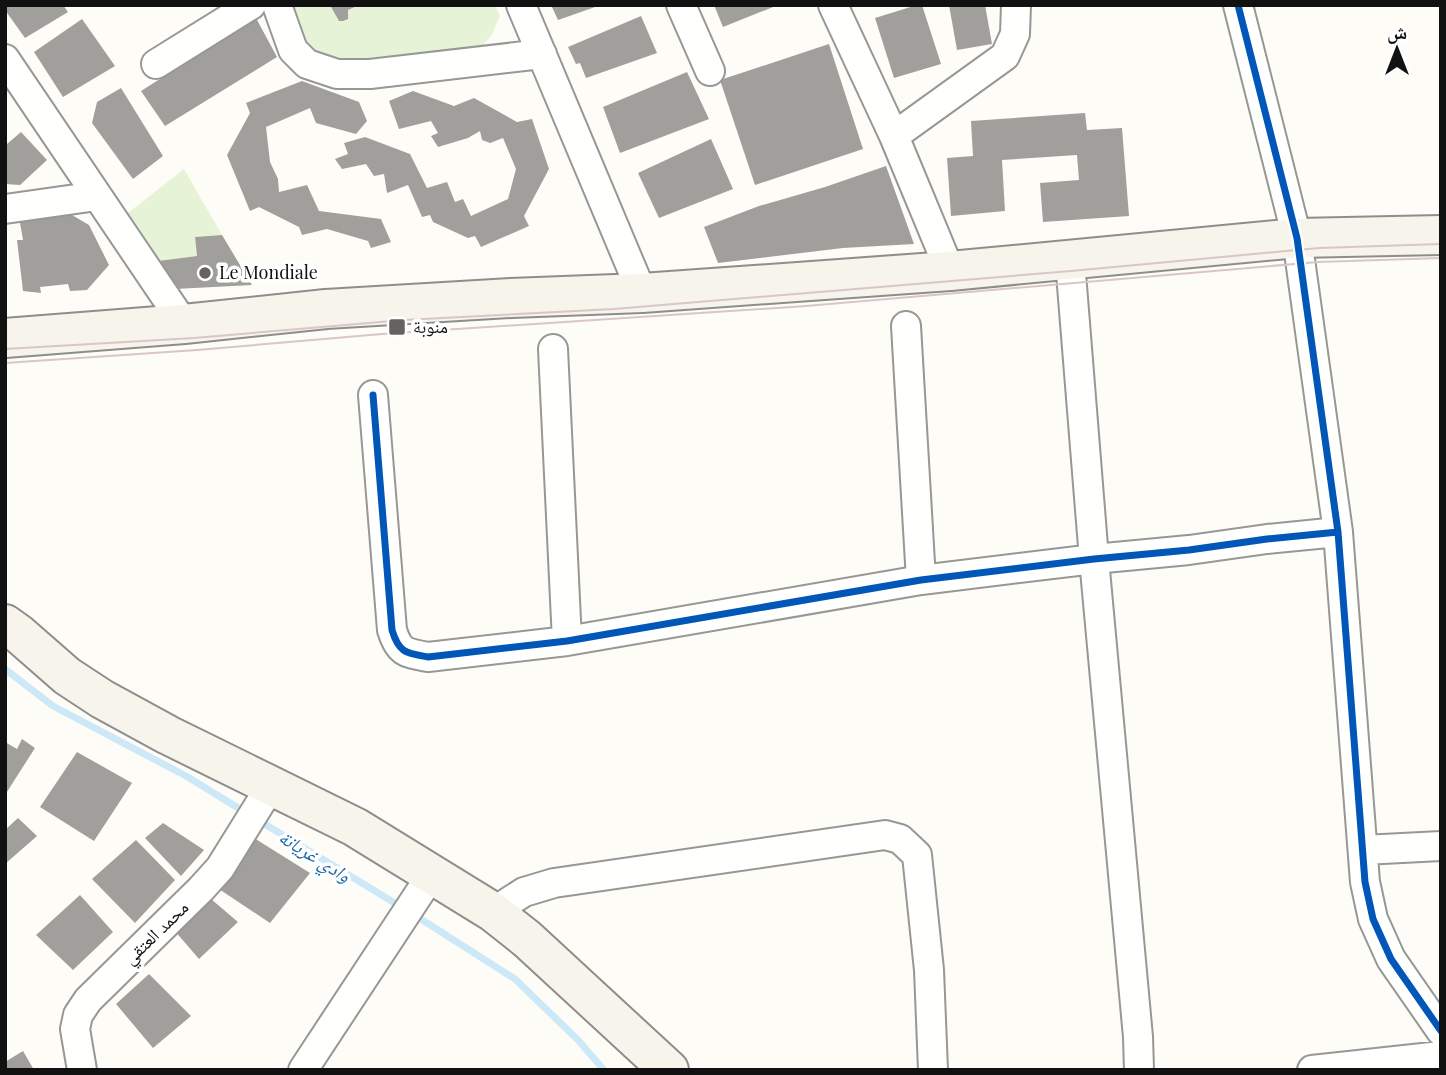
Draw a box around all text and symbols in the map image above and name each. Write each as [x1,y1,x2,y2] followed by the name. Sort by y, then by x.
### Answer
[1362,14,1432,84] north arrow
[1387,18,1407,44] text: ش
[219,260,318,284] place label: Le Mondiale
[197,265,213,281] marker: Le Mondiale
[413,314,448,338] place label: منوبة
[387,317,407,337] marker: منوبة
[273,823,357,891] water label: وادي غريانة
[117,895,196,972] street label: محمد العتقي

